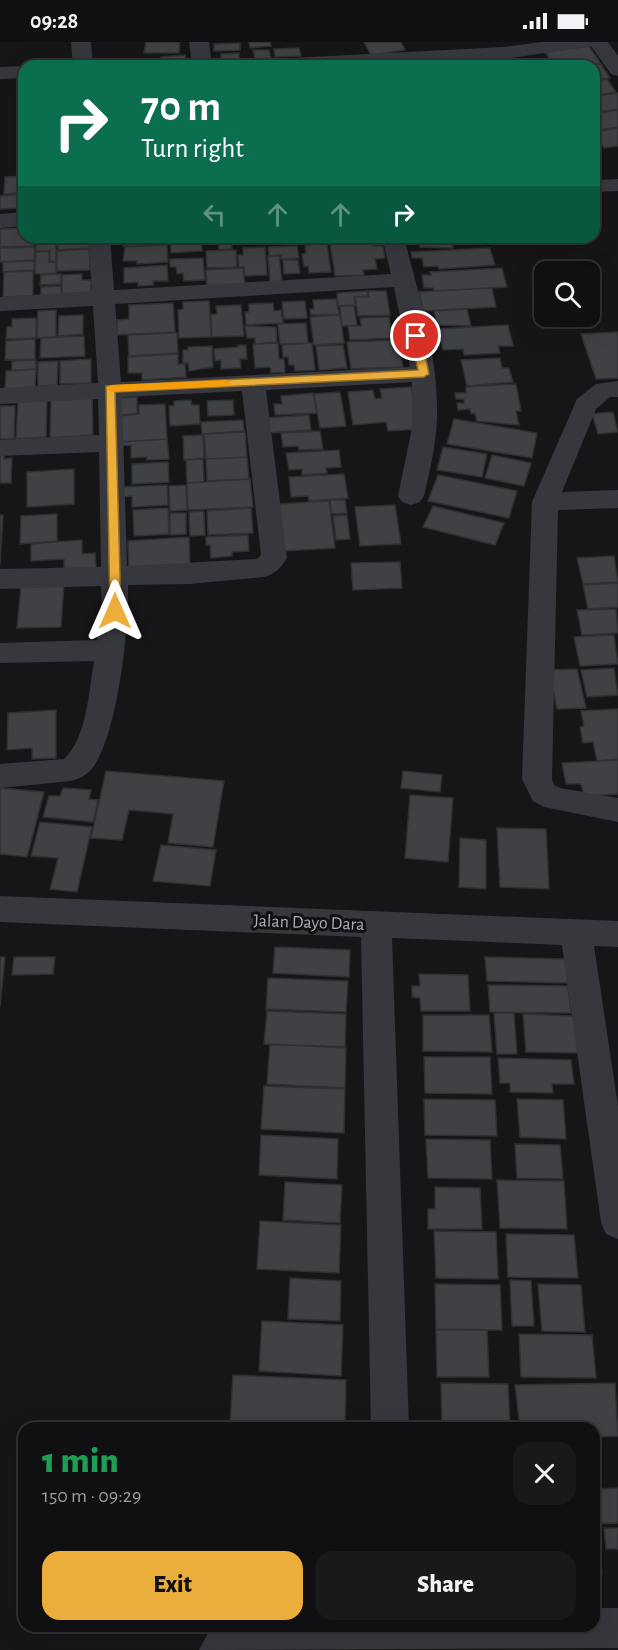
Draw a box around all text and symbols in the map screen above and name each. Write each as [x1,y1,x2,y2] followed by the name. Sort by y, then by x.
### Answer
[30,10,78,32] text: 09:28
[42,84,120,162] icon: right
[141,86,221,128] text: 70 m
[141,135,244,162] text: Turn right
[198,198,231,231] icon: left
[261,198,294,231] icon: ahead
[324,198,357,231] icon: ahead
[387,198,420,231] icon: right
[534,261,600,327] map controls
[534,261,600,327] button: search
[390,310,441,361] pin
[399,319,432,352] icon: arrive
[83,579,147,643] position arrow
[253,912,365,934] street label: Jalan Dayo Dara
[513,1442,576,1505] button: close
[42,1443,119,1479] text: 1 min
[42,1486,141,1506] text: 150 m · 09:29
[42,1551,303,1620] button: Exit
[315,1551,576,1620] button: Share

